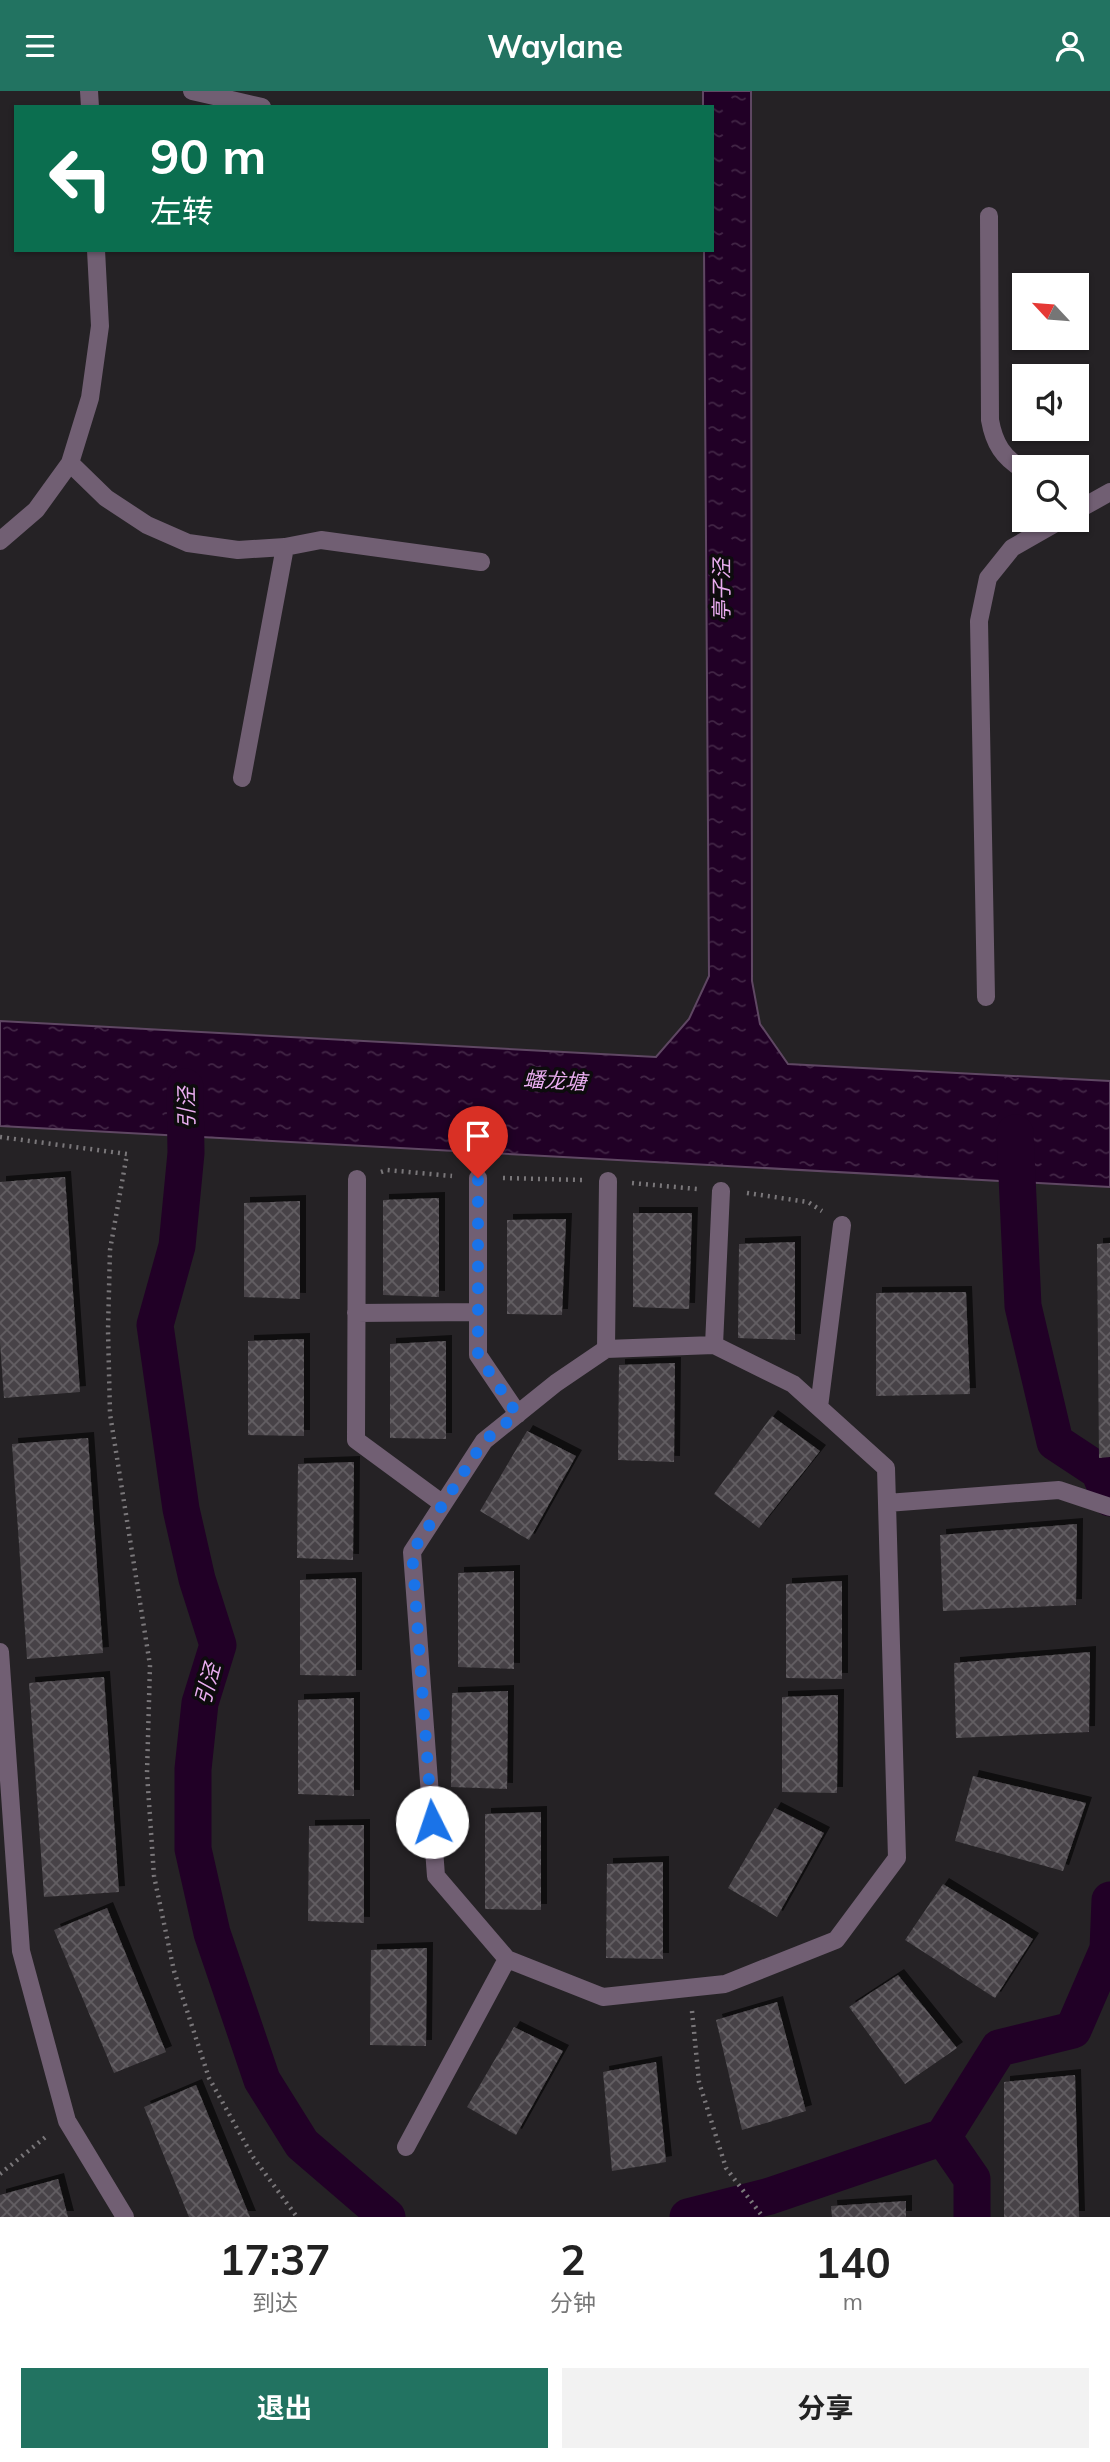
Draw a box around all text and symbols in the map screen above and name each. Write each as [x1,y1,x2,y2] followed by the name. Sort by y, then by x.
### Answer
[487,26,623,66] text: Waylane
[21,27,59,65] icon: menu
[1051,27,1089,65] icon: person
[150,125,266,186] text: 90 m
[35,133,126,224] icon: left
[150,191,214,231] text: 左转
[1012,273,1088,350] north arrow
[1012,273,1089,532] map controls
[1012,364,1089,441] button: sound
[1012,455,1089,532] button: search
[708,557,734,622] water label: 亭子泾
[523,1065,590,1095] water label: 蟠龙塘
[173,1085,199,1129] water label: 引泾
[448,1106,508,1178] pin
[459,1117,497,1155] icon: arrive
[189,1658,226,1708] water label: 引泾
[395,1785,469,1859] position arrow
[219,2233,331,2286] text: 17:37
[560,2233,585,2286] text: 2
[815,2236,891,2289] text: 140
[843,2287,863,2316] text: m
[252,2288,298,2317] text: 到达
[550,2288,596,2317] text: 分钟
[21,2368,548,2448] button: 退出
[562,2368,1089,2448] button: 分享

